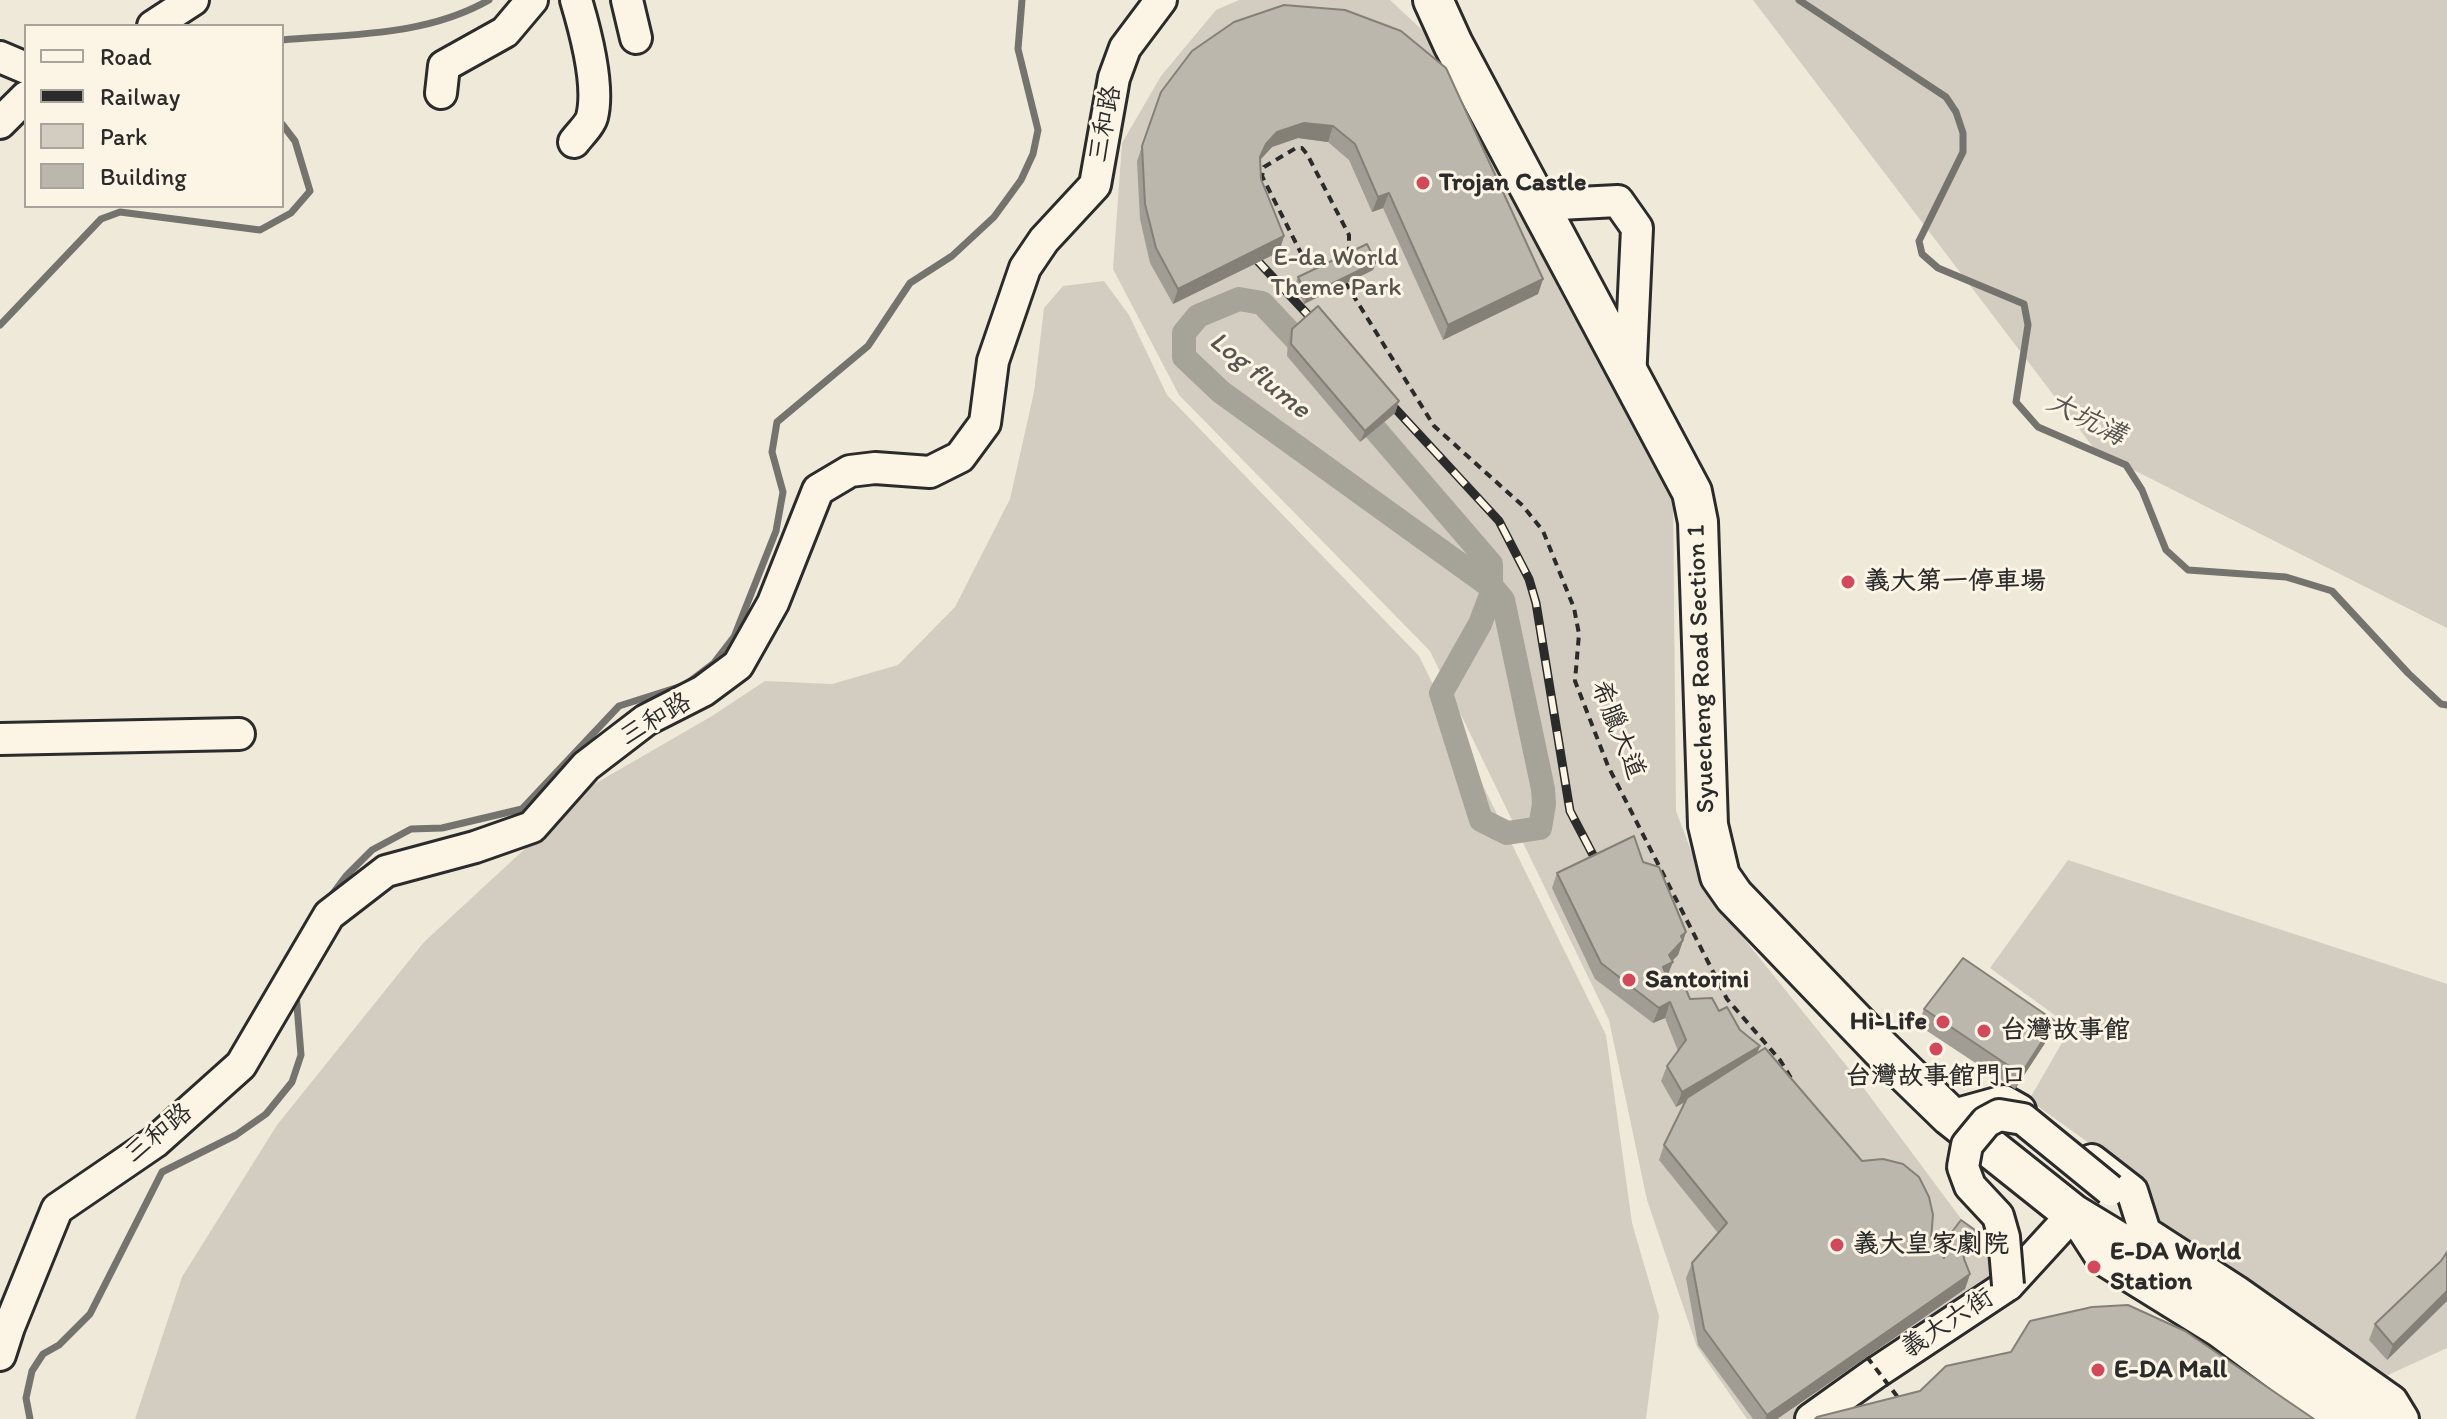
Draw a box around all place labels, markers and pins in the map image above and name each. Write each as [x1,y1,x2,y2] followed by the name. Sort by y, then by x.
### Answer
[1439,167,1586,199] place label: Trojan Castle
[1414,174,1432,192] marker: Trojan Castle
[1864,566,2046,598] place label: 義大第一停車場
[1839,573,1857,591] marker: 義大第一停車場
[1645,964,1749,996] place label: Santorini
[1620,971,1638,989] marker: Santorini
[1850,1006,1927,1038] place label: Hi-Life
[1934,1013,1952,1031] marker: Hi-Life
[2000,1015,2130,1047] place label: 台灣故事館
[1975,1022,1993,1040] marker: 台灣故事館
[1927,1040,1945,1058] marker: 台灣故事館門口
[1845,1061,2027,1093] place label: 台灣故事館門口
[1853,1229,2009,1261] place label: 義大皇家劇院
[1828,1236,1846,1254] marker: 義大皇家劇院
[2110,1236,2241,1298] place label: E-DA World Station
[2085,1258,2103,1276] marker: E-DA World Station
[2114,1354,2227,1386] place label: E-DA Mall
[2089,1361,2107,1379] marker: E-DA Mall

